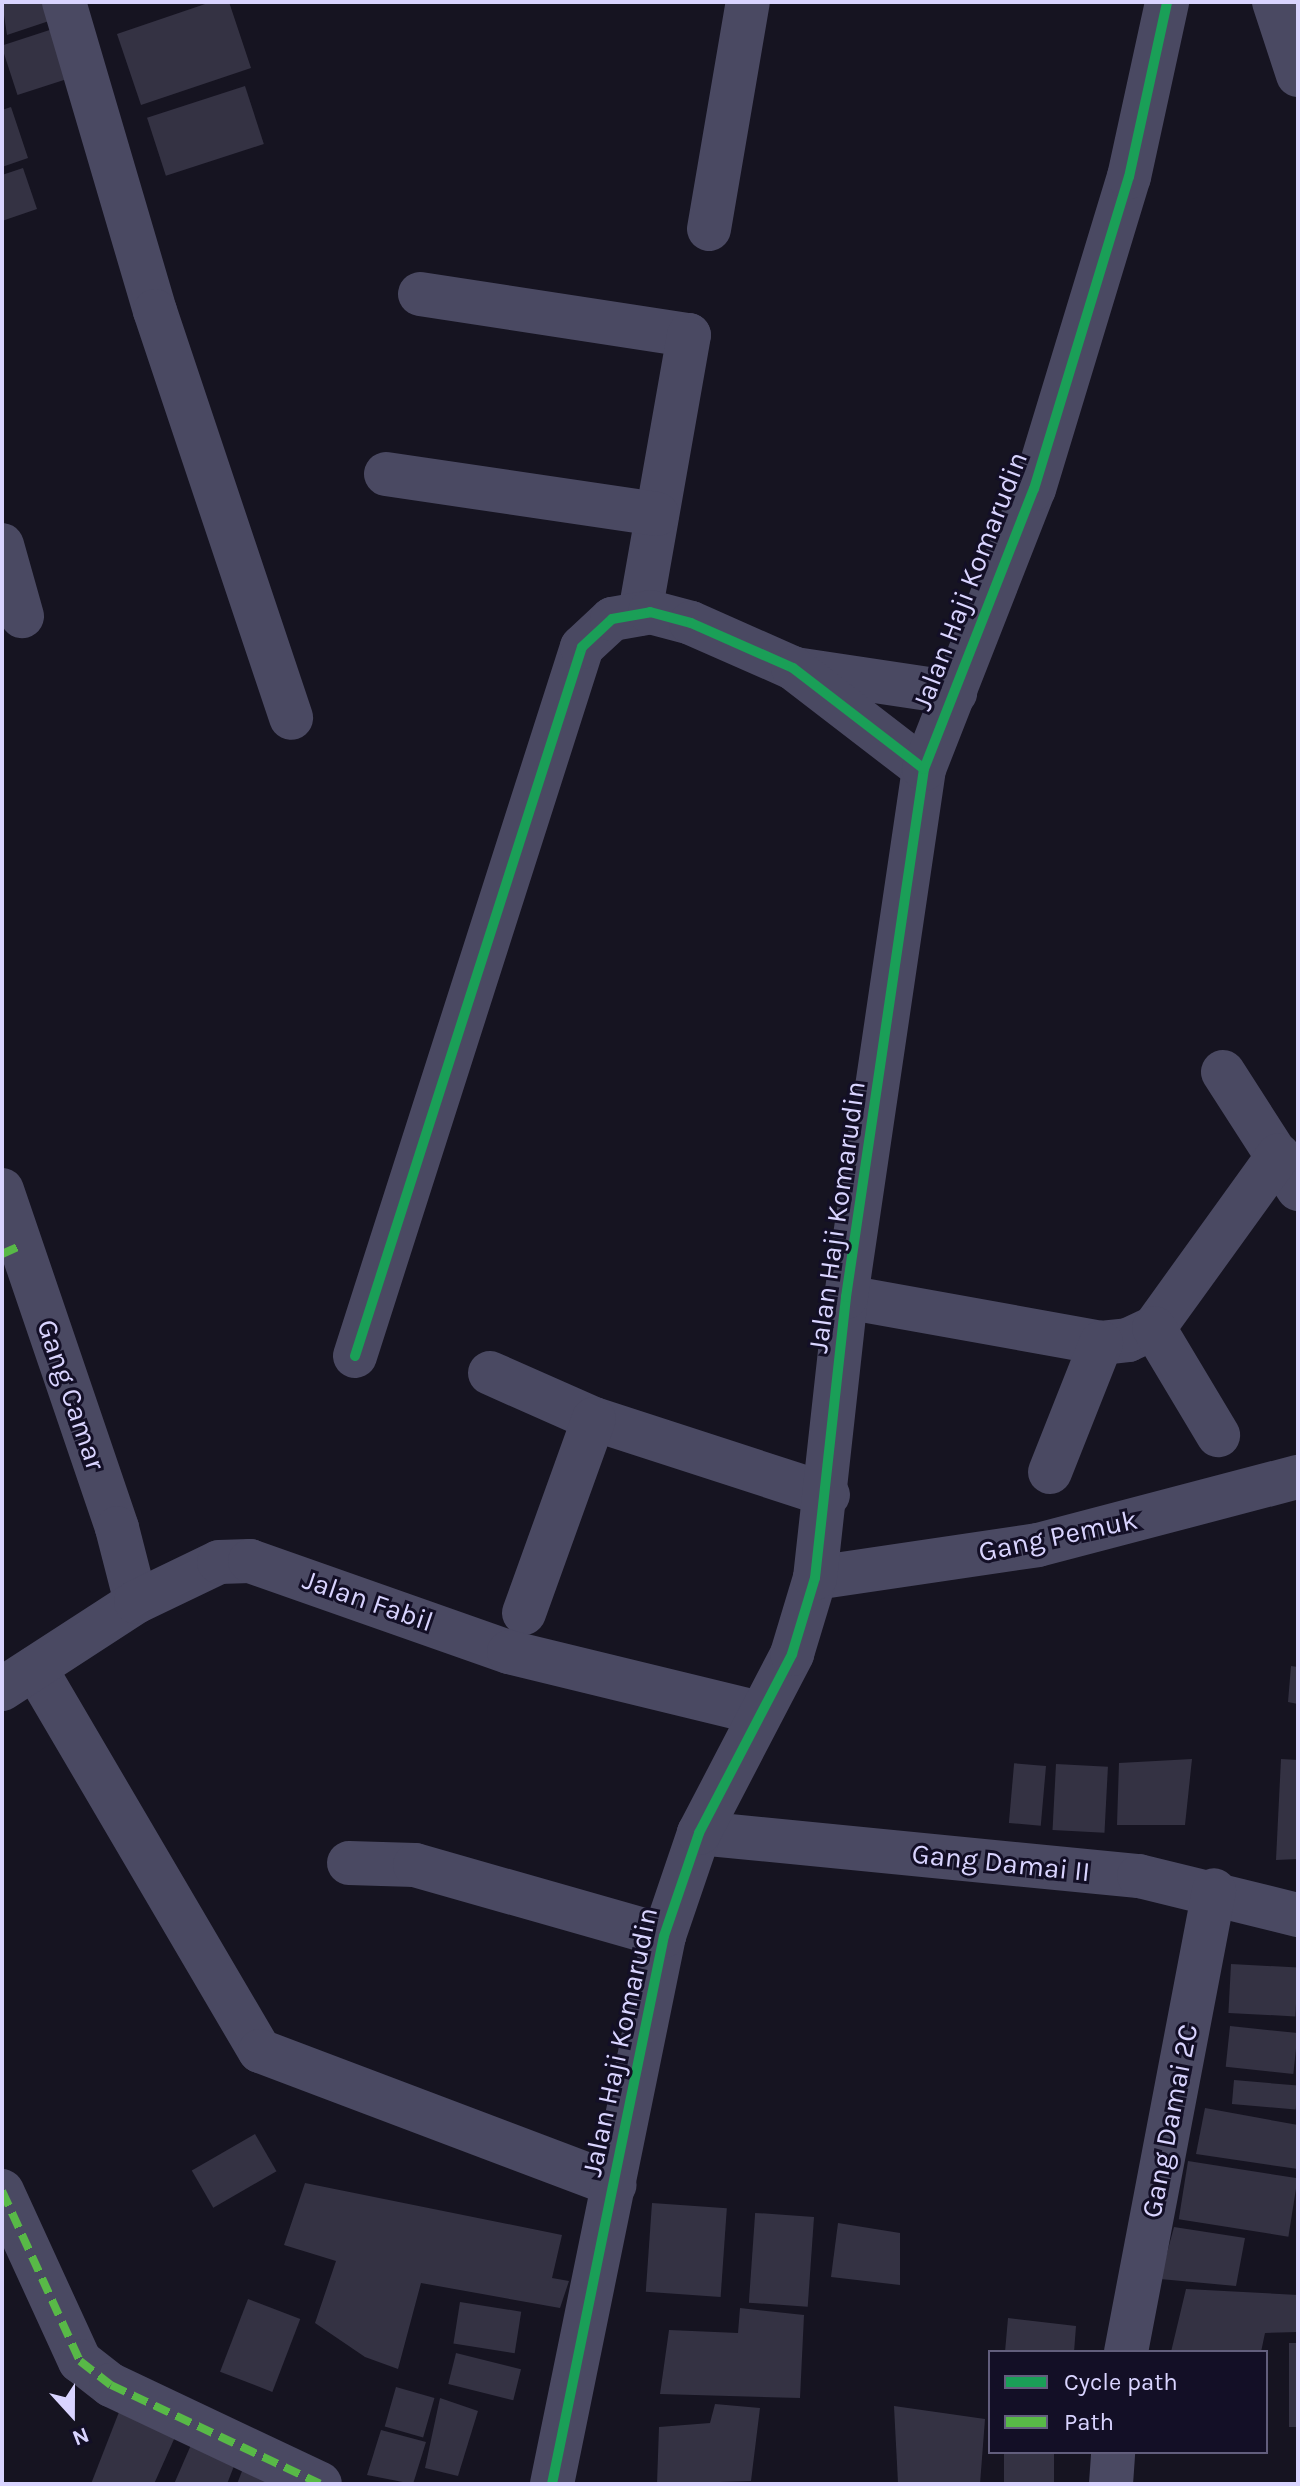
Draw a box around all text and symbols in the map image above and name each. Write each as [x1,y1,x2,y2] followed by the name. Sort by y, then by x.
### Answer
[905,447,1035,715] street label: Jalan Haji Komarudin
[801,1079,873,1355] street label: Jalan Haji Komarudin
[30,1315,112,1475] street label: Gang Camar
[975,1503,1141,1569] street label: Gang Pemuk
[298,1563,438,1639] street label: Jalan Fabil
[910,1837,1092,1889] street label: Gang Damai II
[575,1904,665,2180] street label: Jalan Haji Komarudin
[1135,2021,1205,2221] street label: Gang Damai 2C
[988,2350,1268,2454] legend
[1064,2368,1178,2396] text: Cycle path
[32,2374,112,2454] north arrow
[1064,2408,1114,2436] text: Path
[69,2421,93,2451] text: N

